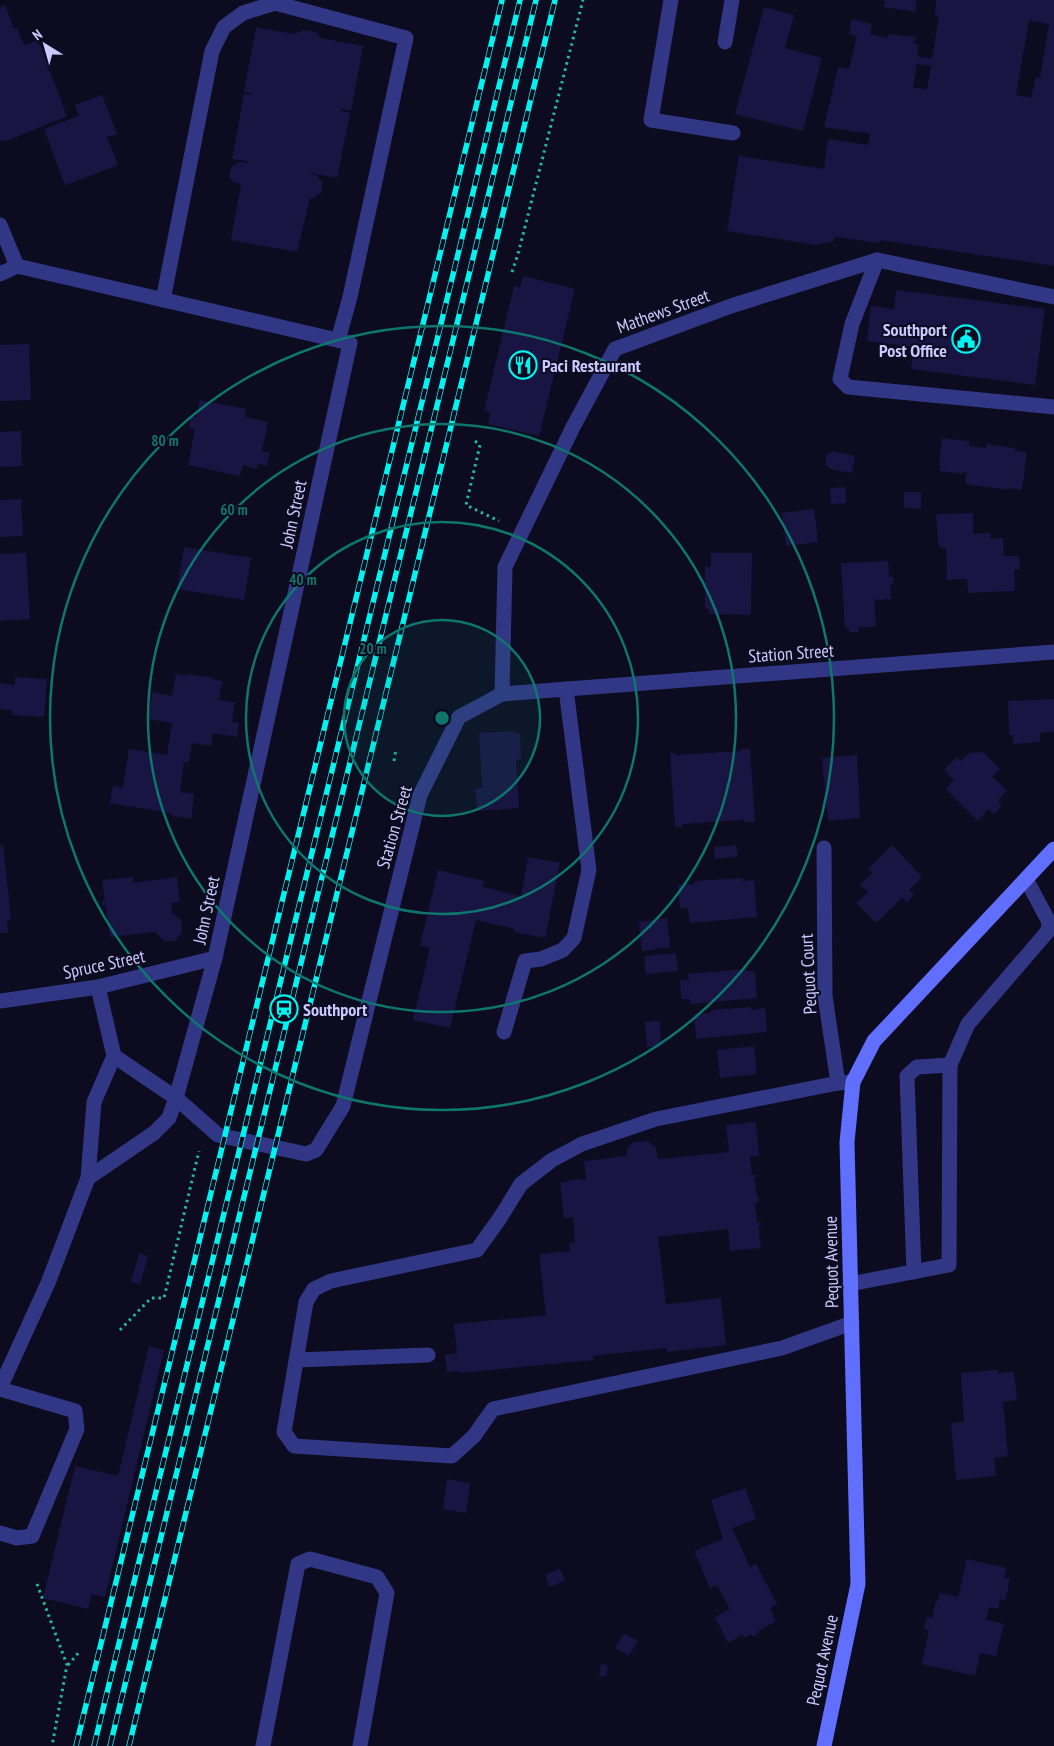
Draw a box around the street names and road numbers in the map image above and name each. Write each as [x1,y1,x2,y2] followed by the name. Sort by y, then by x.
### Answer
[614,284,712,338] street label: Mathews Street
[274,478,311,551] street label: John Street
[748,639,834,667] street label: Station Street
[371,783,417,871] street label: Station Street
[187,874,224,947] street label: John Street
[794,933,822,1015] street label: Pequot Court
[61,944,147,984] street label: Spruce Street
[819,1216,843,1308] street label: Pequot Avenue
[801,1613,843,1707] street label: Pequot Avenue

